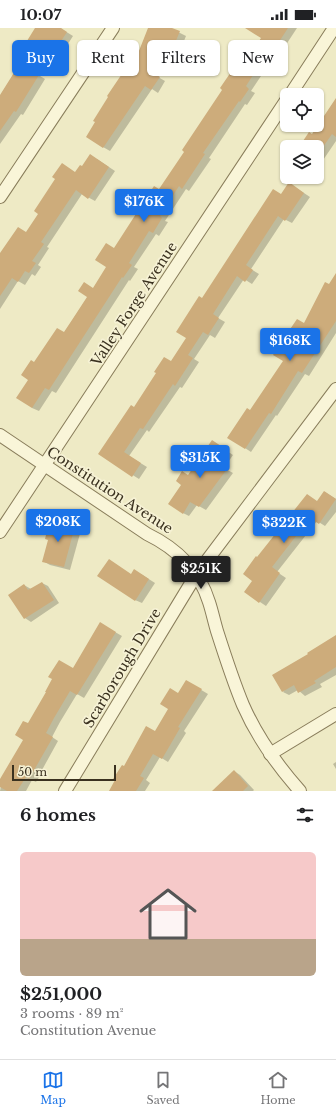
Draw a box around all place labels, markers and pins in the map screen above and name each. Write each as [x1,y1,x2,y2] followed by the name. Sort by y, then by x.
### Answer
[116,189,172,223] pin: $176K
[262,328,318,362] pin: $168K
[172,445,228,479] pin: $315K
[30,509,86,543] pin: $208K
[256,510,312,544] pin: $322K
[173,556,229,590] pin: $251K

